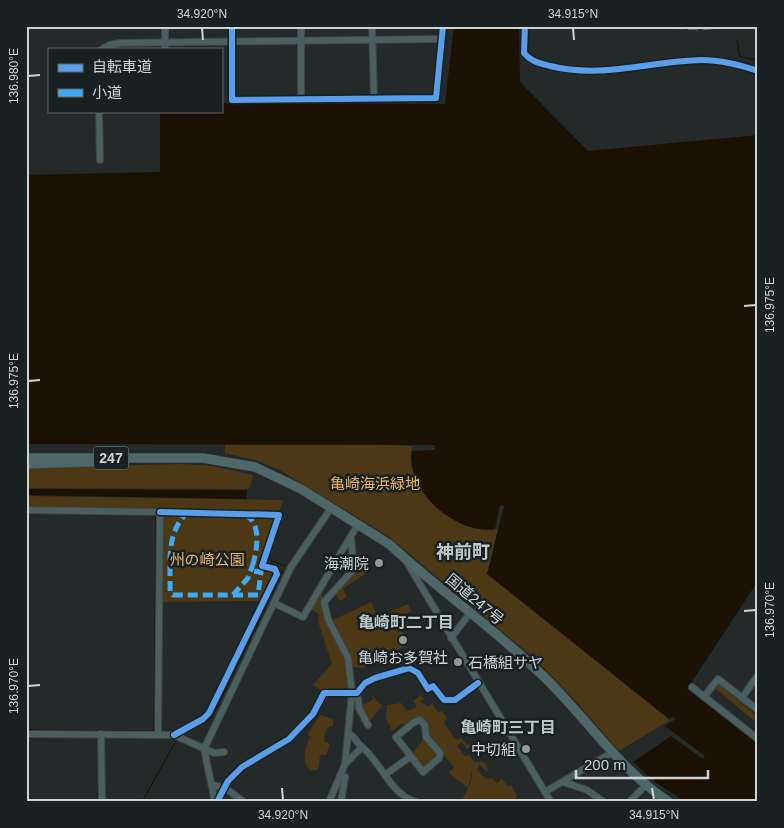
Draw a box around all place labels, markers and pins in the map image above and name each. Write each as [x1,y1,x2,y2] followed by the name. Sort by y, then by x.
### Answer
[324,555,369,572] place label: 海潮院
[373,557,385,569] marker: 海潮院
[397,634,409,646] marker: 亀崎お多賀社
[358,649,448,666] place label: 亀崎お多賀社
[468,654,543,671] place label: 石橋組サヤ
[452,656,464,668] marker: 石橋組サヤ
[471,741,516,758] place label: 中切組
[520,743,532,755] marker: 中切組

